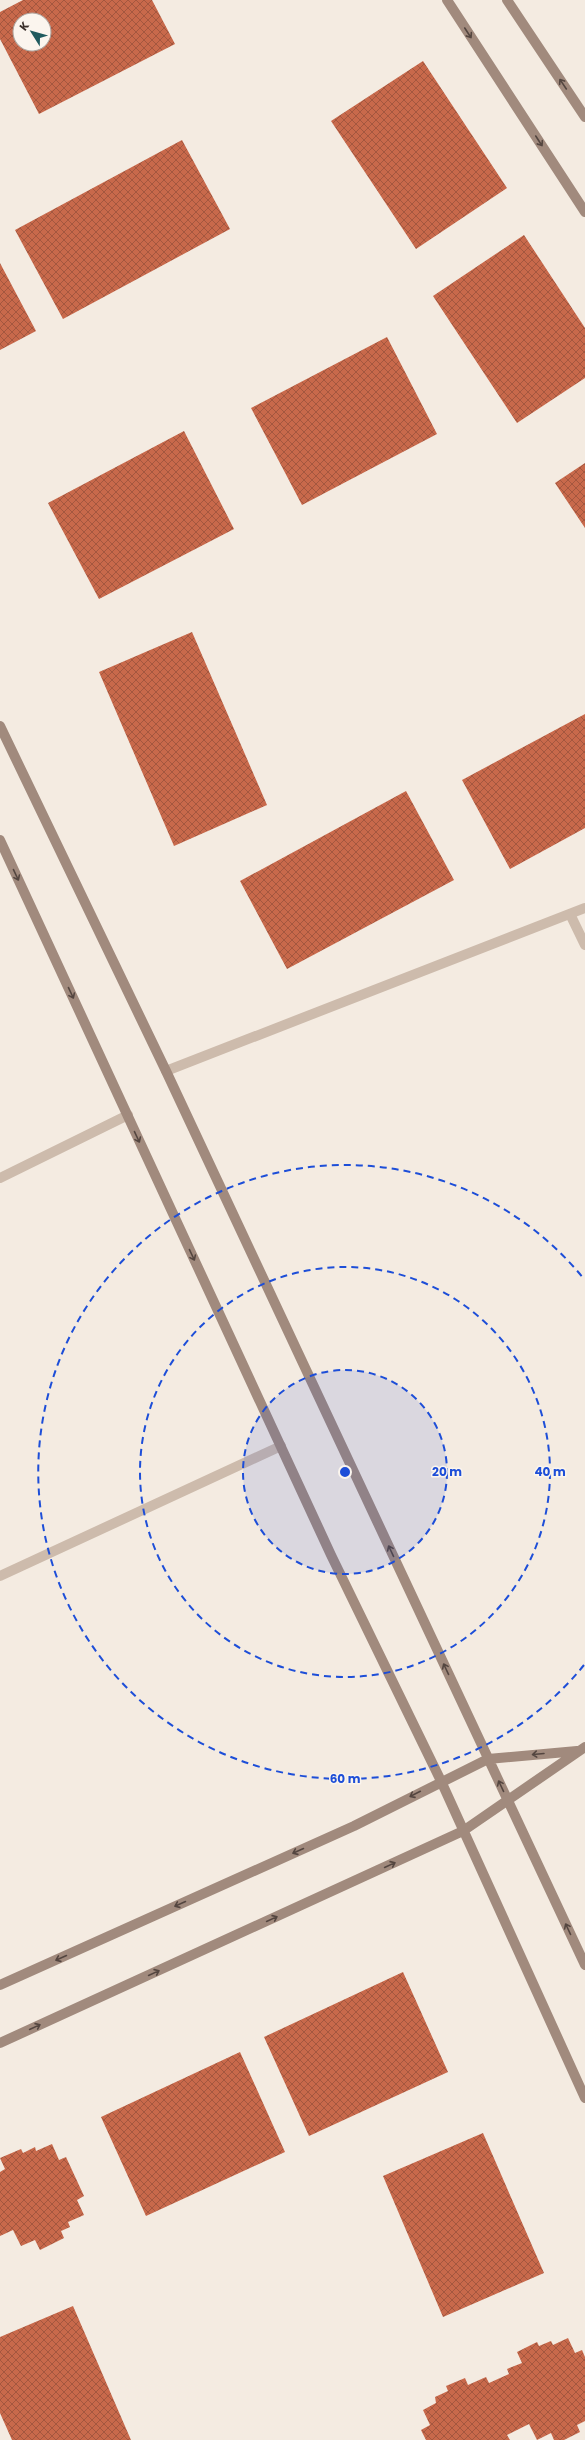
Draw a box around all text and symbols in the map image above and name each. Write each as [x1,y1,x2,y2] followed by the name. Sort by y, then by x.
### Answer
[12,12,52,52] north arrow
[15,18,33,34] text: K
[464,27,472,38] one-way arrow
[559,79,567,90] one-way arrow
[535,136,543,147] one-way arrow
[13,869,20,881] one-way arrow
[68,987,75,999] one-way arrow
[134,1130,141,1142] one-way arrow
[189,1248,196,1260] one-way arrow
[432,1463,462,1480] text: 20 m
[534,1463,566,1480] text: 40 m
[338,1465,352,1479] centre of rings
[387,1545,394,1557] one-way arrow
[442,1663,449,1675] one-way arrow
[532,1751,545,1758] one-way arrow
[330,1770,361,1787] text: 60 m
[497,1781,504,1793] one-way arrow
[409,1791,421,1799] one-way arrow
[293,1848,305,1855] one-way arrow
[384,1860,396,1868] one-way arrow
[174,1901,186,1909] one-way arrow
[266,1914,278,1922] one-way arrow
[564,1924,571,1936] one-way arrow
[56,1955,68,1962] one-way arrow
[147,1968,159,1976] one-way arrow
[29,2022,41,2030] one-way arrow

